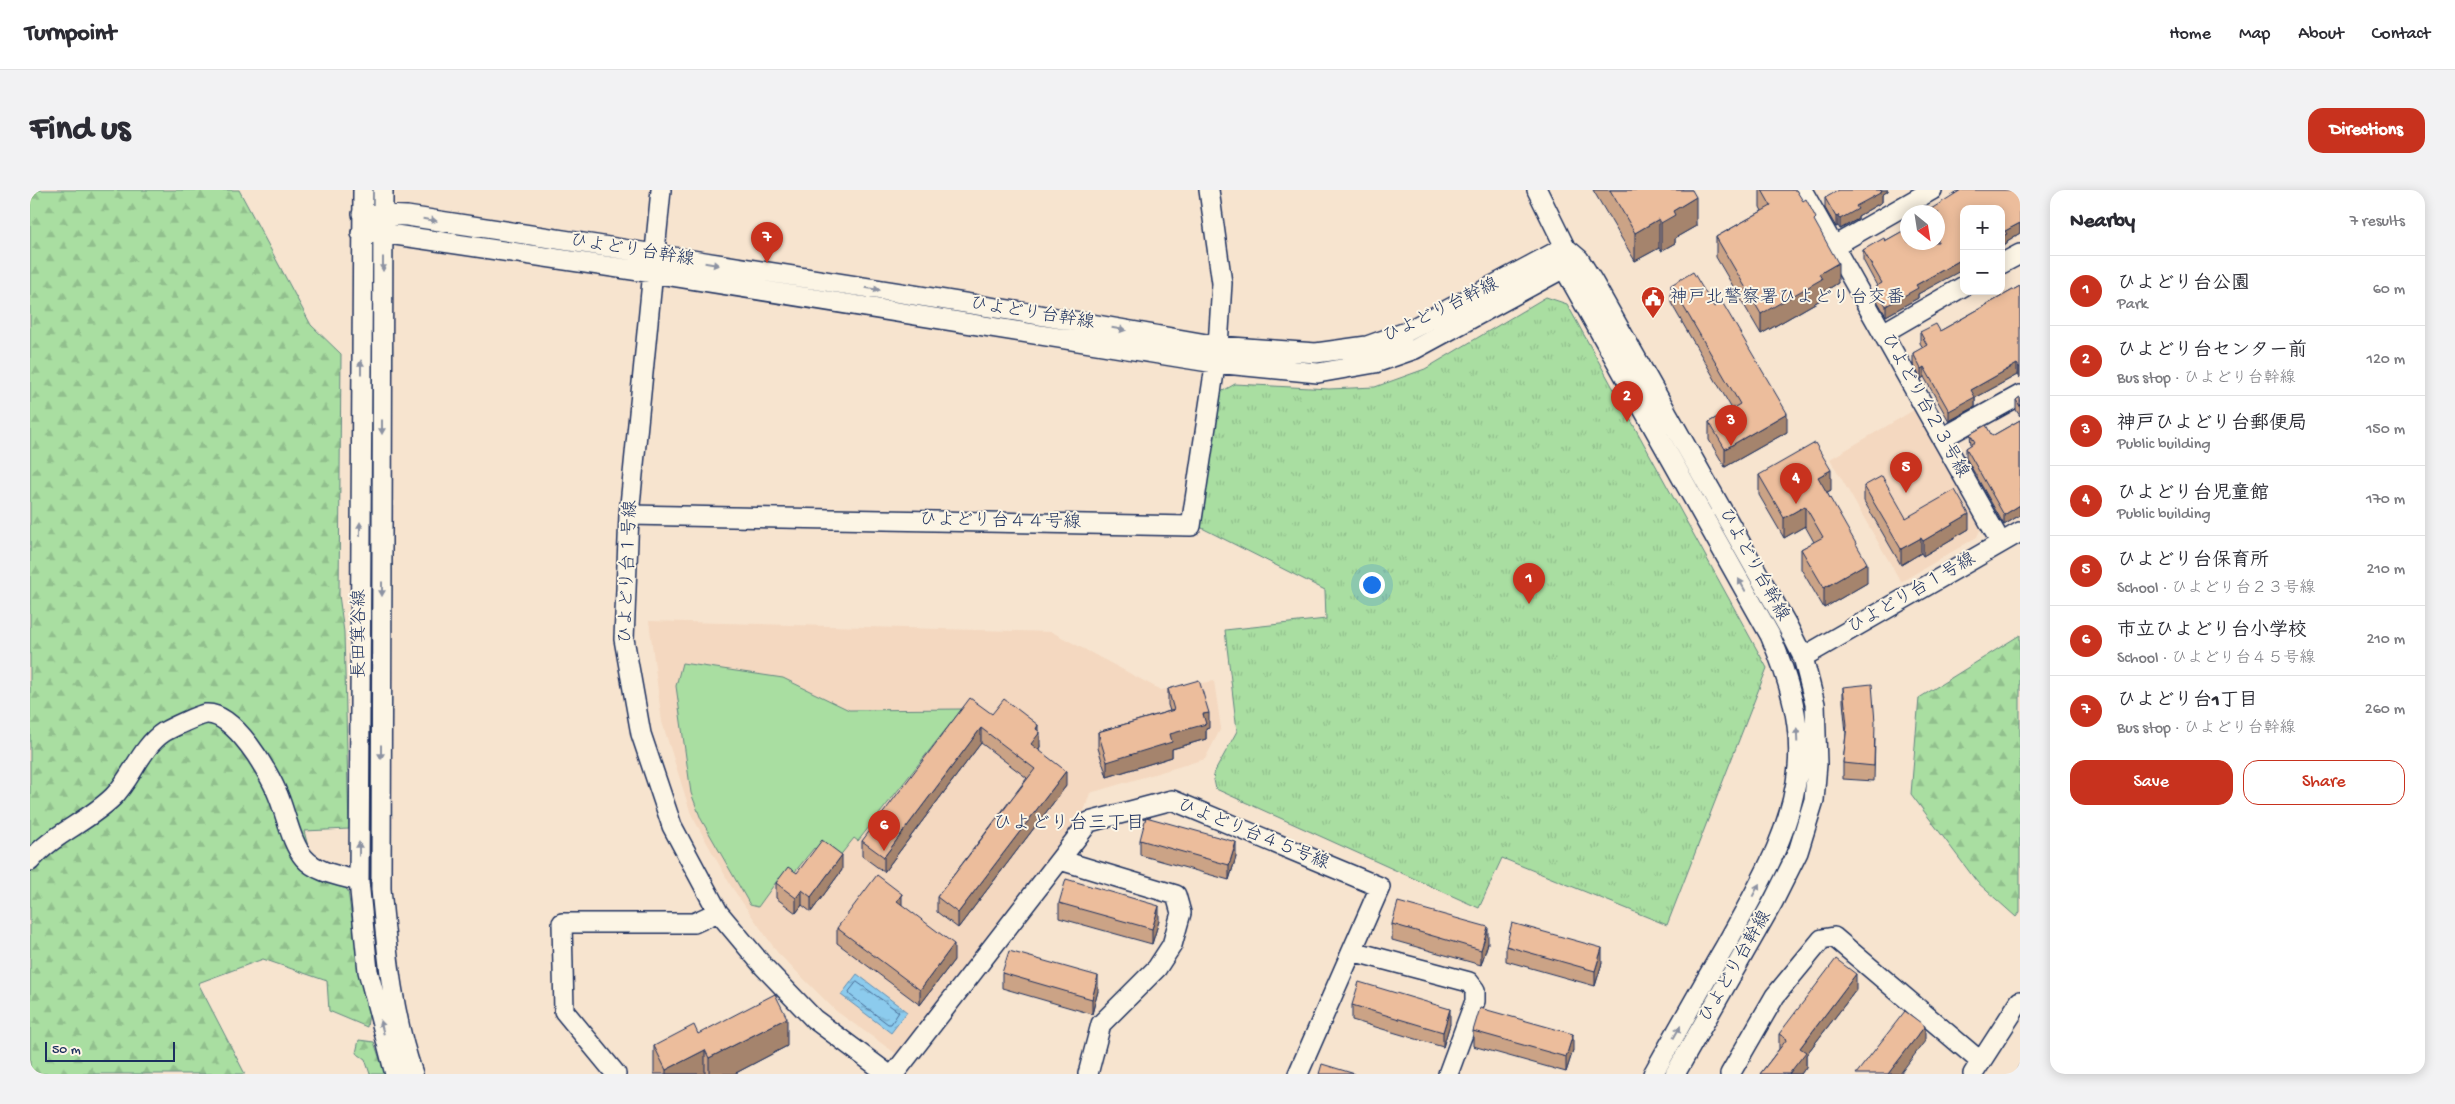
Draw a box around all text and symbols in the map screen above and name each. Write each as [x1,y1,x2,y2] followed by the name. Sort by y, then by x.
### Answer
[25,20,116,49] text: Turnpoint
[2169,24,2211,45] text: Home
[2239,24,2270,45] text: Map
[2298,24,2344,45] text: About
[2372,24,2430,45] text: Contact
[2308,108,2425,153] button: Directions
[30,110,130,151] text: Find us
[1900,205,1945,250] north arrow
[1960,205,2005,295] map controls
[1960,205,2005,250] button: +
[2070,210,2135,235] text: Nearby
[2350,213,2405,232] text: 7 results
[423,216,439,224] one-way arrow
[751,222,783,263] pin: 7
[568,230,696,271] street label: ひよどり台幹線
[1960,250,2005,295] button: −
[379,256,387,272] one-way arrow
[704,260,720,268] one-way arrow
[1379,273,1502,348] street label: ひよどり台幹線
[2117,273,2250,296] text: ひよどり台公園
[2083,281,2089,300] text: 1
[2373,281,2405,300] text: 60 m
[865,285,881,293] one-way arrow
[1640,285,1666,319] public building icon: 神戸北警察署ひよどり台交番
[1670,287,1904,309] place label: 神戸北警察署ひよどり台交番
[968,293,1096,334] street label: ひよどり台幹線
[2117,296,2148,315] text: Park
[1112,325,1128,333] one-way arrow
[1876,330,1973,482] street label: ひよどり台２３号線
[2117,340,2307,363] text: ひよどり台センター前
[2082,351,2090,370] text: 2
[2366,351,2405,370] text: 120 m
[357,358,365,374] one-way arrow
[2117,370,2296,389] text: Bus stop · ひよどり台幹線
[1611,381,1643,422] pin: 2
[1715,405,1747,446] pin: 3
[2117,413,2307,436] text: 神戸ひよどり台郵便局
[378,419,386,435] one-way arrow
[2082,421,2090,440] text: 3
[2366,421,2405,440] text: 150 m
[2117,436,2211,455] text: Public building
[1890,452,1922,493] pin: 5
[1780,463,1812,504] pin: 4
[2117,483,2269,506] text: ひよどり台児童館
[2082,491,2090,510] text: 4
[2366,491,2405,510] text: 170 m
[615,500,642,644] street label: ひよどり台１号線
[1713,504,1794,625] street label: ひよどり台幹線
[2117,506,2211,525] text: Public building
[919,509,1081,534] street label: ひよどり台４４号線
[356,521,364,537] one-way arrow
[1844,548,1980,639] street label: ひよどり台１号線
[2117,550,2269,573] text: ひよどり台保育所
[2082,561,2090,580] text: 5
[2366,561,2405,580] text: 210 m
[1513,563,1545,604] pin: 1
[1359,572,1385,598] your location
[1738,577,1746,592] one-way arrow
[2117,580,2315,599] text: School · ひよどり台２３号線
[378,581,386,597] one-way arrow
[349,589,371,679] street label: 長田箕谷線
[2117,620,2307,643] text: 市立ひよどり台小学校
[2082,631,2090,650] text: 6
[2366,631,2405,650] text: 210 m
[2117,650,2315,669] text: School · ひよどり台４５号線
[2117,690,2258,713] text: ひよどり台1丁目
[2082,701,2090,720] text: 7
[2365,701,2405,720] text: 260 m
[2117,720,2296,739] text: Bus stop · ひよどり台幹線
[1793,727,1801,743] one-way arrow
[377,744,385,760] one-way arrow
[2070,760,2233,805] button: Save
[2243,760,2405,805] button: Share
[1174,794,1332,875] street label: ひよどり台４５号線
[868,810,900,851] pin: 6
[993,812,1145,836] district label: ひよどり台三丁目
[355,841,363,857] one-way arrow
[1752,883,1761,897] one-way arrow
[1695,907,1777,1027] street label: ひよどり台幹線
[378,1020,386,1035] one-way arrow
[1673,1024,1681,1039] one-way arrow
[45,1039,175,1062] scale bar
[52,1042,81,1059] text: 50 m

